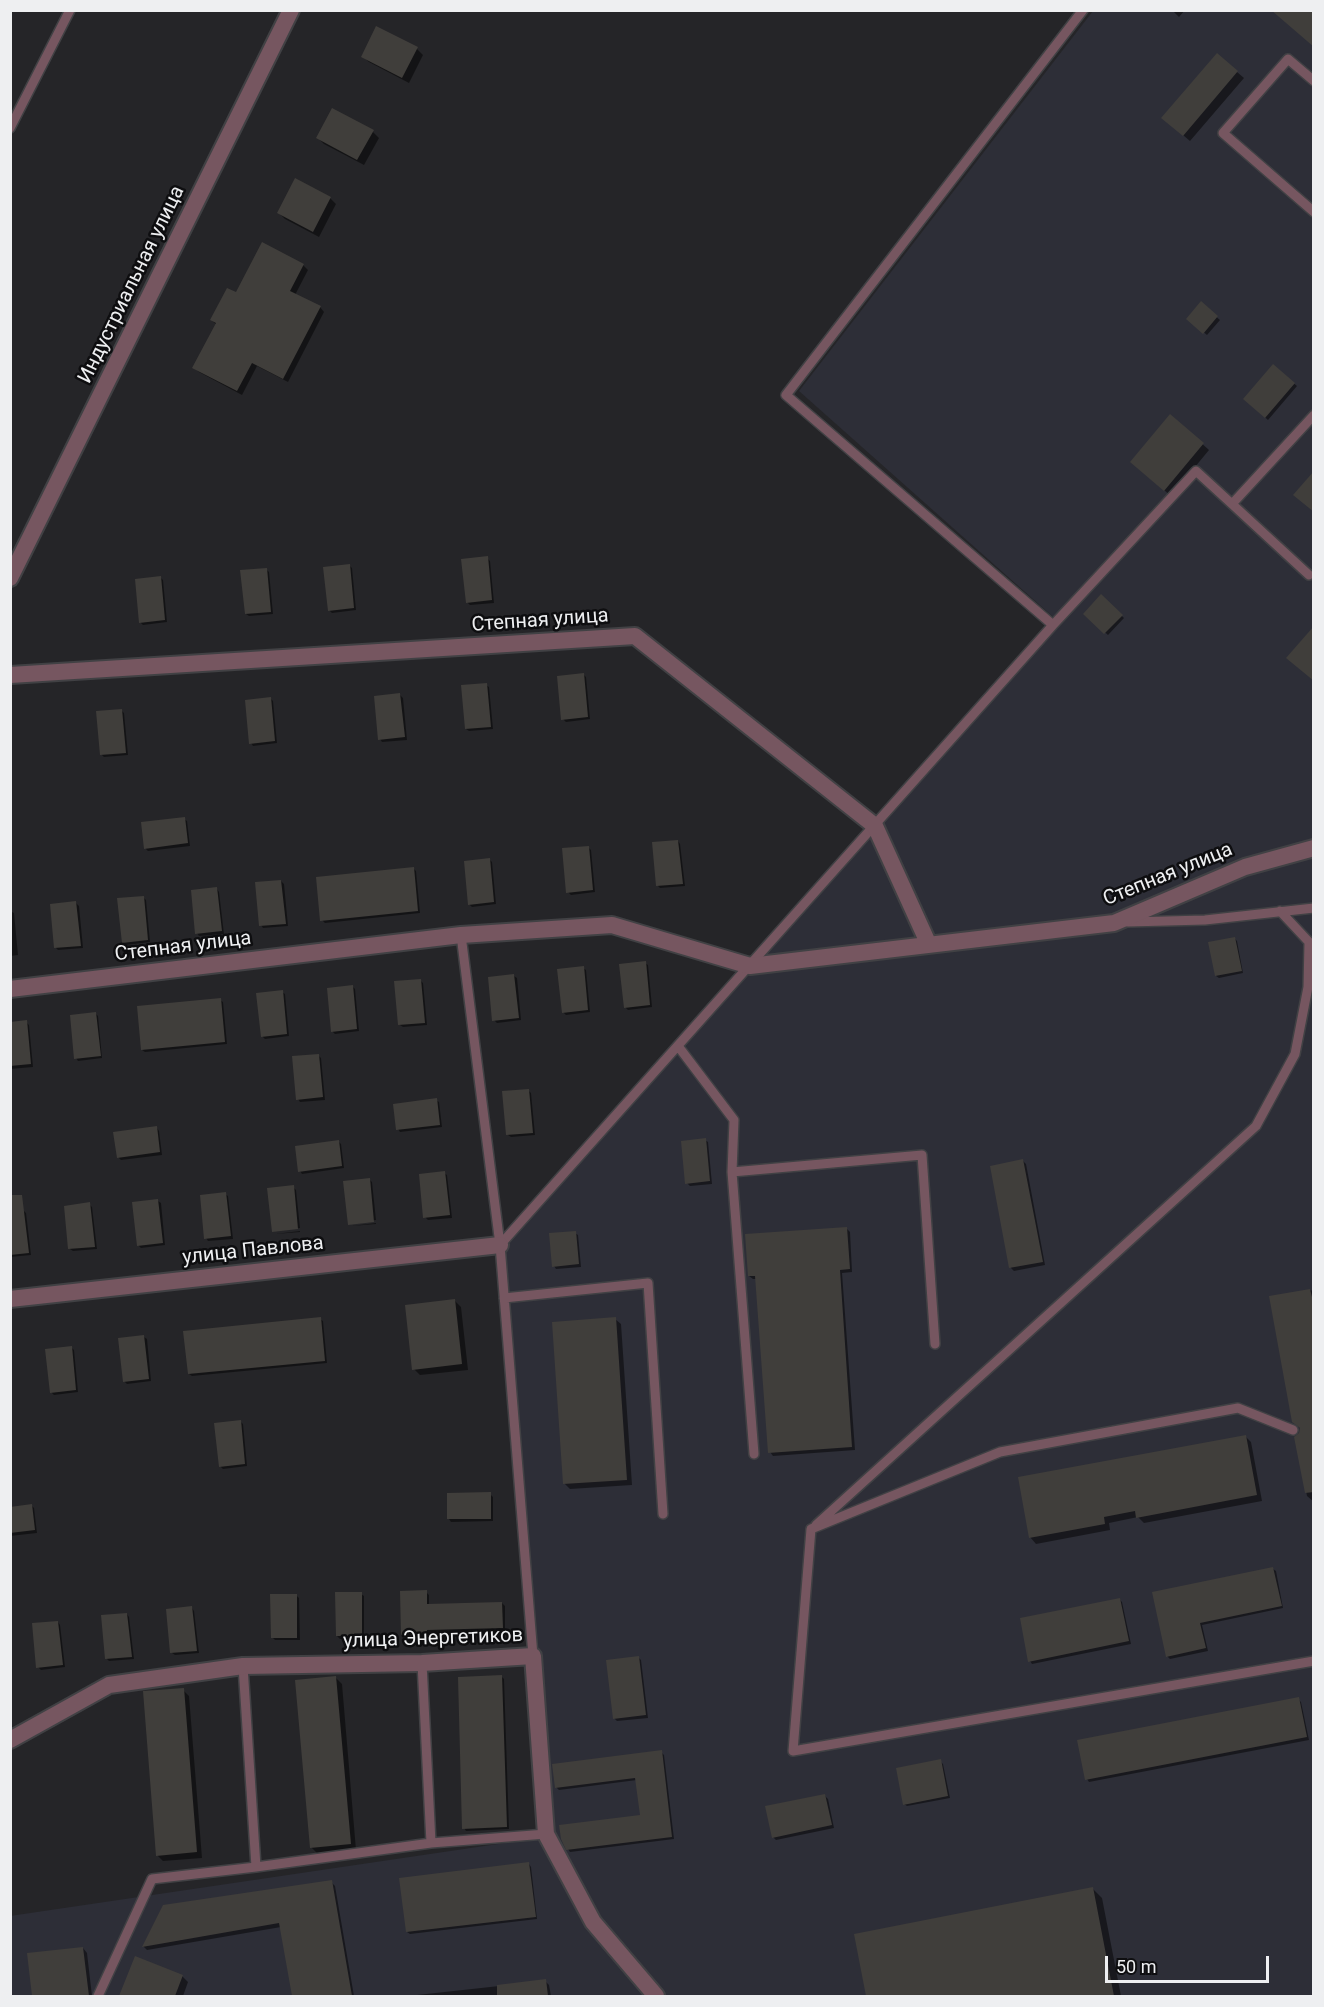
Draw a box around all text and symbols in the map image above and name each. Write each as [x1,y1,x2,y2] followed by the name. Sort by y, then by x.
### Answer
[74,182,190,388] street label: Индустриальная улица
[471,604,609,638] street label: Степная улица
[1100,838,1236,912] street label: Степная улица
[113,927,253,967] street label: Степная улица
[181,1232,325,1270] street label: улица Павлова
[343,1624,523,1654] street label: улица Энергетиков
[1108,1944,1272,1982] scale bar
[1116,1956,1156,1977] text: 50 m

